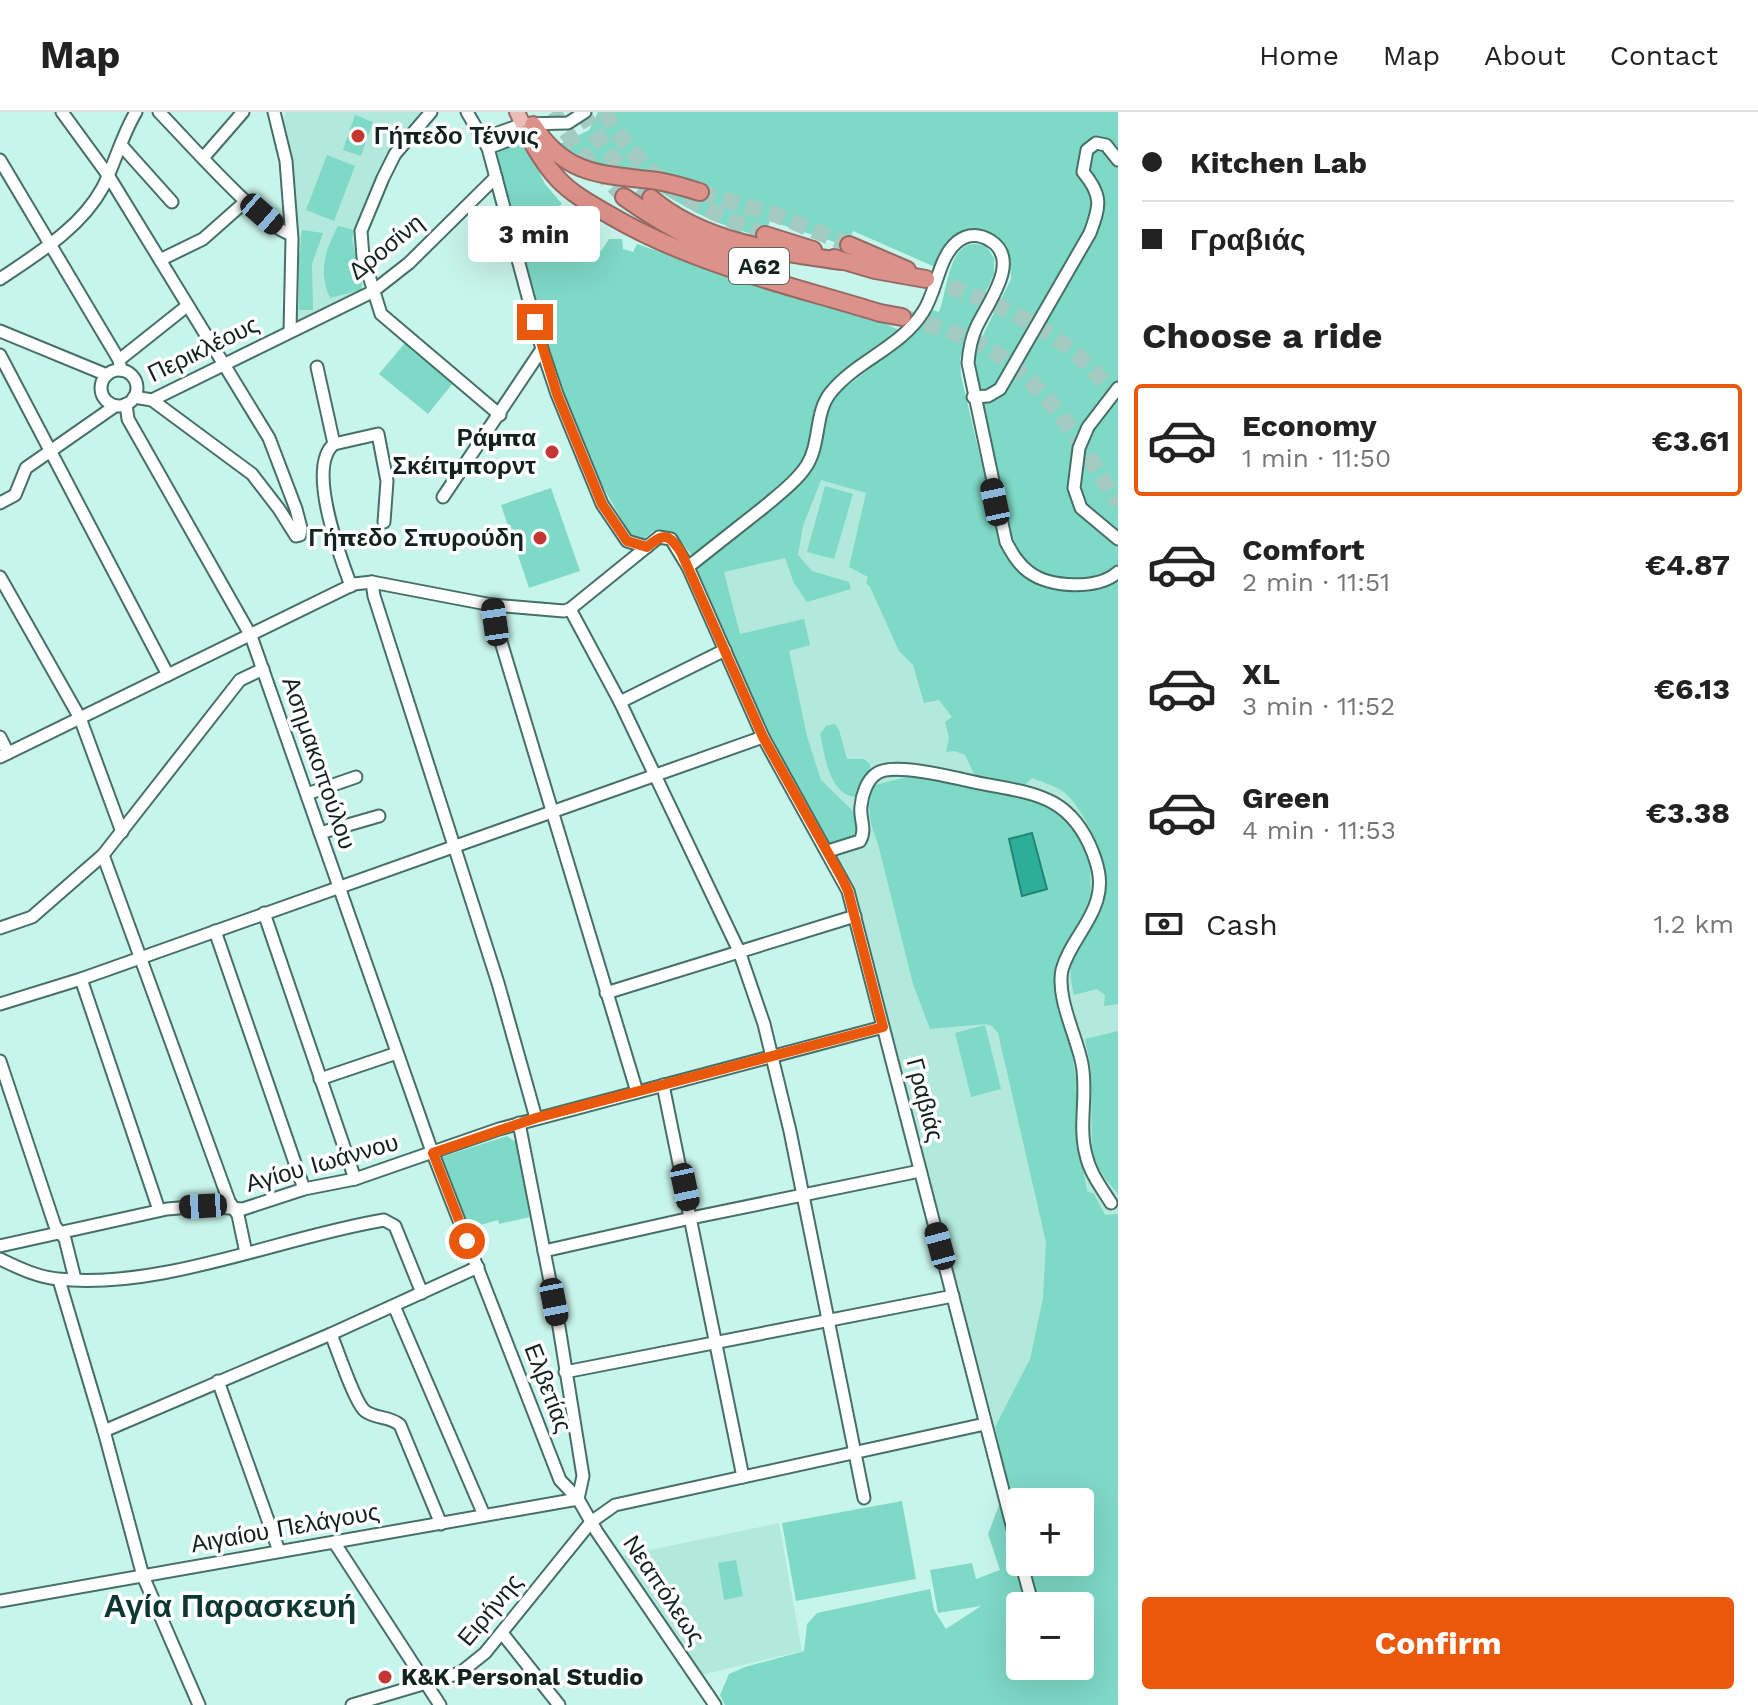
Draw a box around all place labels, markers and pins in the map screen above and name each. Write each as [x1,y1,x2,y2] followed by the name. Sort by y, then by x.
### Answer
[374,122,539,150] place label: Γήπεδο Τέννις
[349,127,367,145] marker: Γήπεδο Τέννις
[393,424,536,480] place label: Ράμπα Σκέιτμπορντ
[543,443,561,461] marker: Ράμπα Σκέιτμπορντ
[309,524,524,552] place label: Γήπεδο Σπυρούδη
[531,529,549,547] marker: Γήπεδο Σπυρούδη
[401,1663,644,1691] place label: K&K Personal Studio
[376,1668,394,1686] marker: K&K Personal Studio

